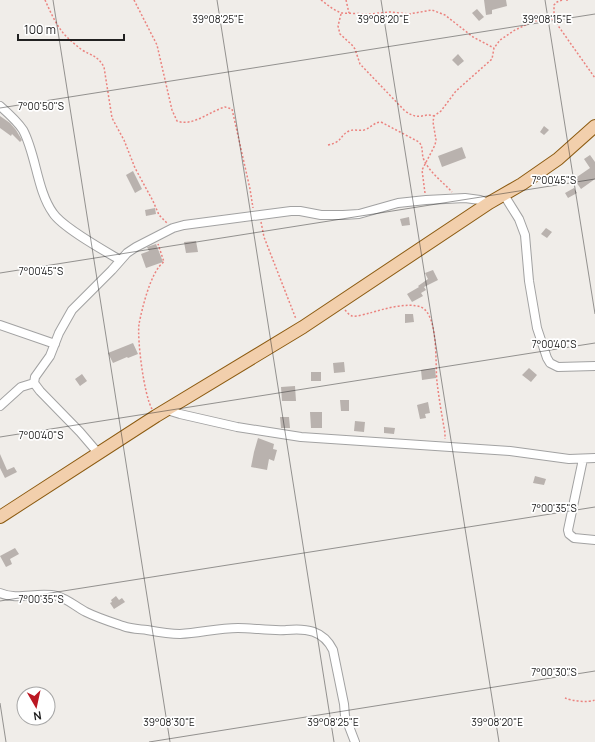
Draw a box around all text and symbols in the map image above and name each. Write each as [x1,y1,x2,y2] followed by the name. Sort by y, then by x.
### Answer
[192,12,244,26] text: 39°08'25"E
[357,12,409,26] text: 39°08'20"E
[522,12,572,26] text: 39°08'15"E
[18,16,124,42] scale bar
[24,21,56,38] text: 100 m
[18,99,64,113] text: 7°00'50"S
[532,173,576,187] text: 7°00'45"S
[19,264,63,278] text: 7°00'45"S
[532,337,576,351] text: 7°00'40"S
[19,428,63,442] text: 7°00'40"S
[531,501,577,515] text: 7°00'35"S
[18,592,64,606] text: 7°00'35"S
[531,665,577,679] text: 7°00'30"S
[16,686,56,726] north arrow
[32,708,43,724] text: N
[143,715,195,729] text: 39°08'30"E
[307,715,359,729] text: 39°08'25"E
[471,715,523,729] text: 39°08'20"E

